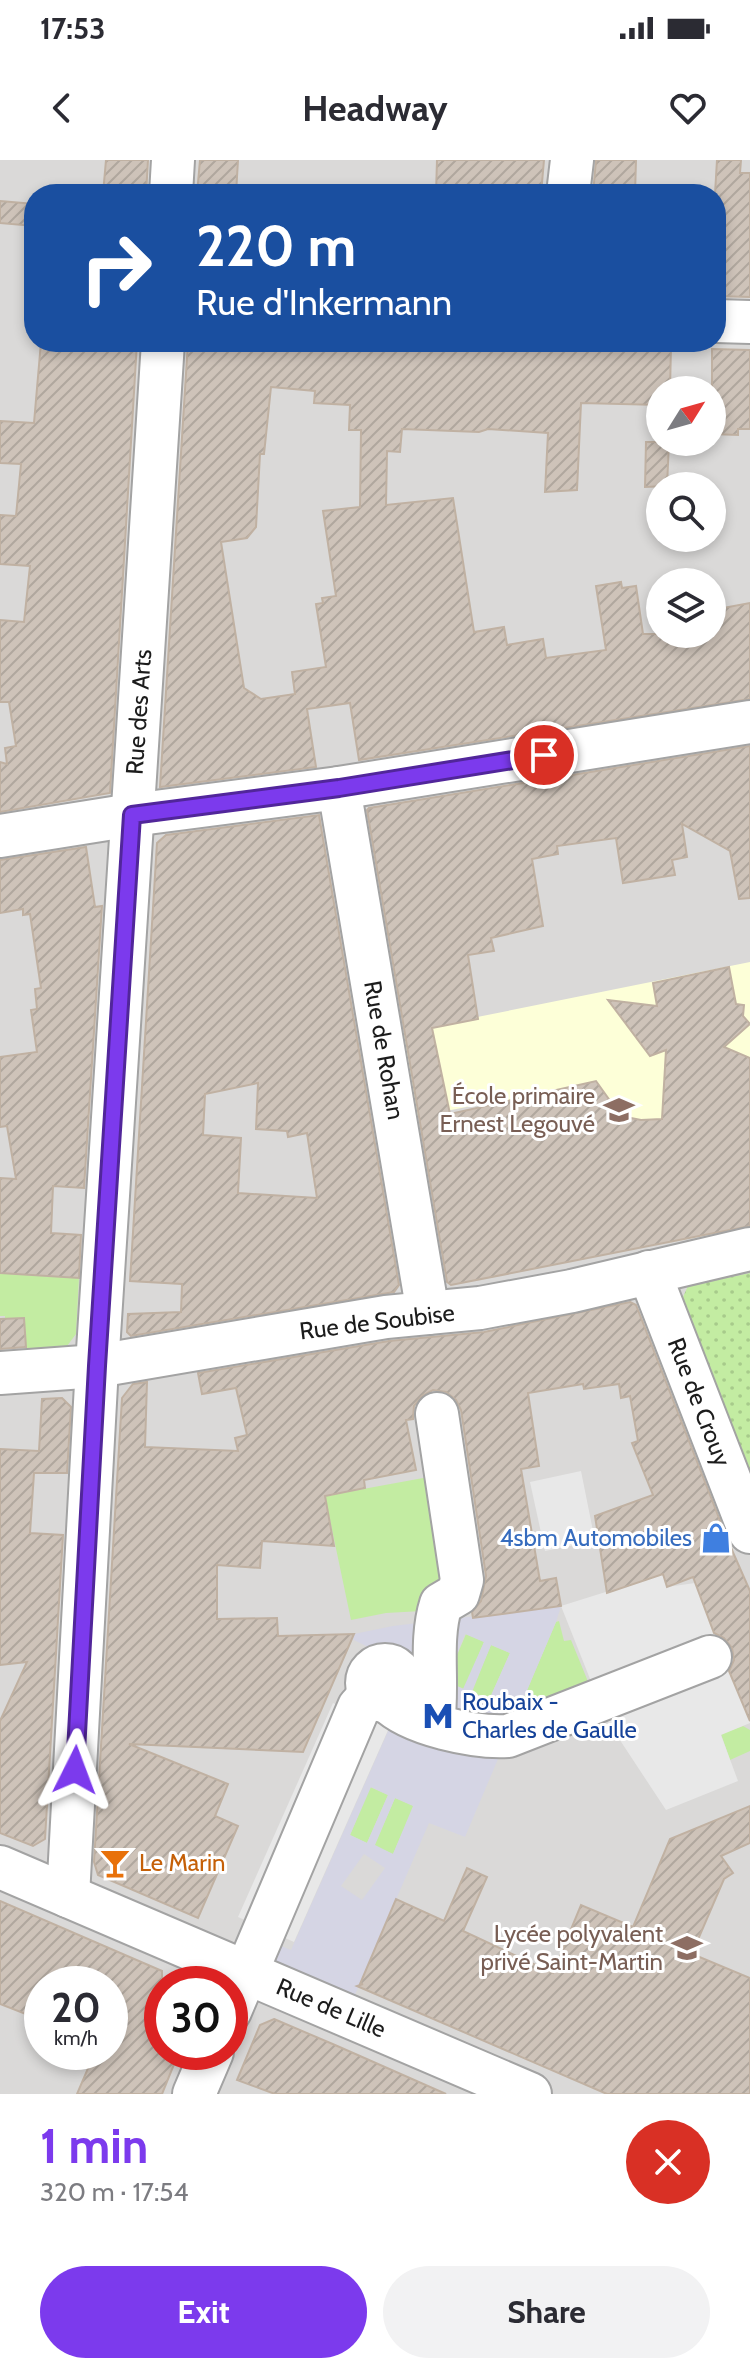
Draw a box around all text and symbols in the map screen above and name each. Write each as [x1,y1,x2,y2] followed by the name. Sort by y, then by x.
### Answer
[40,10,105,47] text: 17:53
[40,86,84,130] icon: back
[302,86,448,130] text: Headway
[666,86,710,130] icon: heart
[196,212,356,280] text: 220 m
[64,216,168,320] icon: right
[196,280,452,324] text: Rue d'Inkermann
[646,376,726,456] north arrow
[646,376,726,648] map controls
[646,472,726,552] button: search
[646,568,726,648] button: layers
[120,648,157,776] street label: Rue des Arts
[510,721,578,789] pin
[522,733,566,777] icon: arrive
[358,978,411,1122] street label: Rue de Rohan
[440,1081,595,1138] place label: École primaire Ernest Legouvé
[602,1093,636,1127] school or university icon: École primaire Ernest Legouvé
[298,1298,456,1345] street label: Rue de Soubise
[662,1333,737,1470] street label: Rue de Crouy
[699,1521,733,1555] shop icon: 4sbm Automobiles
[500,1523,692,1552] place label: 4sbm Automobiles
[462,1687,637,1744] place label: Roubaix - Charles de Gaulle
[421,1699,455,1733] metro station icon: Roubaix - Charles de Gaulle
[33,1728,117,1812] position arrow
[98,1846,132,1880] bar icon: Le Marin
[139,1848,225,1877] place label: Le Marin
[481,1919,663,1976] place label: Lycée polyvalent privé Saint-Martin
[670,1931,704,1965] school or university icon: Lycée polyvalent privé Saint-Martin
[144,1966,248,2070] speed limit sign: 30
[272,1972,390,2044] street label: Rue de Lille
[51,1983,101,2032] text: 20
[54,2026,98,2050] text: km/h
[40,2117,148,2175] text: 1 min
[626,2120,710,2204] button: close
[40,2176,188,2208] text: 320 m · 17:54
[40,2266,367,2358] button: Exit
[383,2266,710,2358] button: Share

